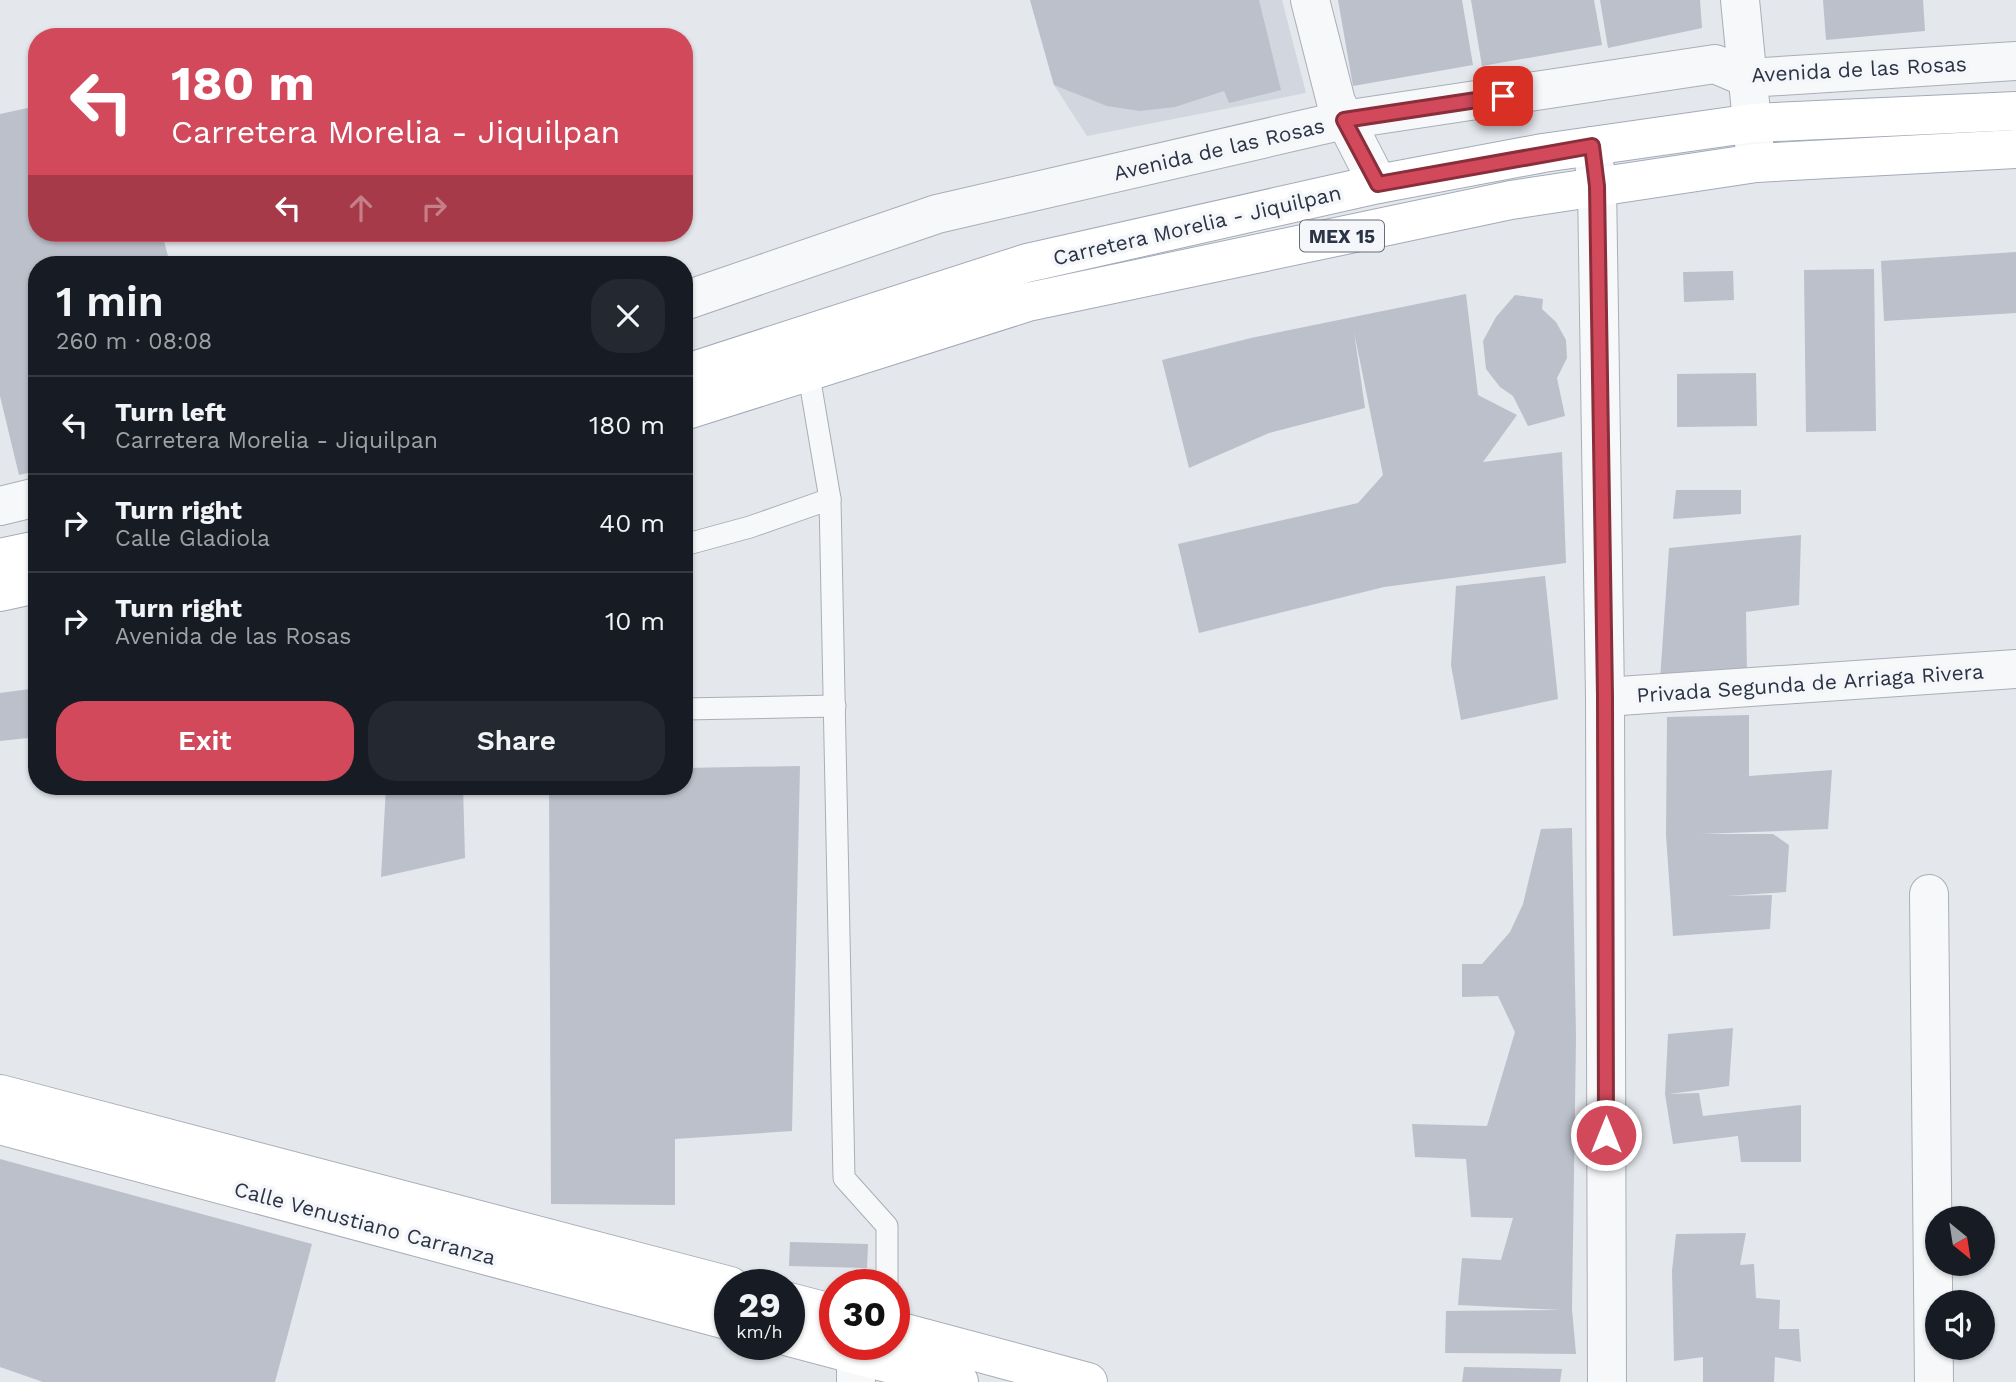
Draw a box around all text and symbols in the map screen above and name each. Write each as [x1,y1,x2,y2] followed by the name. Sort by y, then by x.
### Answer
[1751,51,1967,87] street label: Avenida de las Rosas
[171,54,315,112] text: 180 m
[56,56,147,147] icon: left
[1473,66,1533,126] pin
[1484,77,1522,115] icon: arrive
[171,113,620,151] text: Carretera Morelia - Jiquilpan
[1111,113,1327,185] street label: Avenida de las Rosas
[1051,180,1343,270] street label: Carretera Morelia - Jiquilpan
[269,189,307,227] icon: left
[342,189,380,227] icon: ahead
[415,189,453,227] icon: right
[1300,220,1384,252] road number: MEX 15
[56,277,164,326] text: 1 min
[591,279,665,353] button: close
[56,328,212,355] text: 260 m · 08:08
[115,397,226,427] text: Turn left
[56,406,94,444] icon: left
[589,410,665,440] text: 180 m
[115,427,438,454] text: Carretera Morelia - Jiquilpan
[115,495,242,525] text: Turn right
[56,504,94,542] icon: right
[599,508,665,538] text: 40 m
[115,525,270,552] text: Calle Gladiola
[115,593,242,623] text: Turn right
[56,602,94,640] icon: right
[605,606,665,636] text: 10 m
[115,623,351,650] text: Avenida de las Rosas
[1635,658,1985,708] street label: Privada Segunda de Arriaga Rivera
[56,701,354,781] button: Exit
[368,701,665,781] button: Share
[1569,1098,1643,1172] position arrow
[232,1176,499,1270] street label: Calle Venustiano Carranza
[1925,1206,1995,1276] north arrow
[1925,1206,1995,1360] map controls
[819,1269,910,1360] speed limit sign: 30
[738,1284,781,1326] text: 29
[1925,1290,1995,1360] button: sound
[736,1321,783,1342] text: km/h

